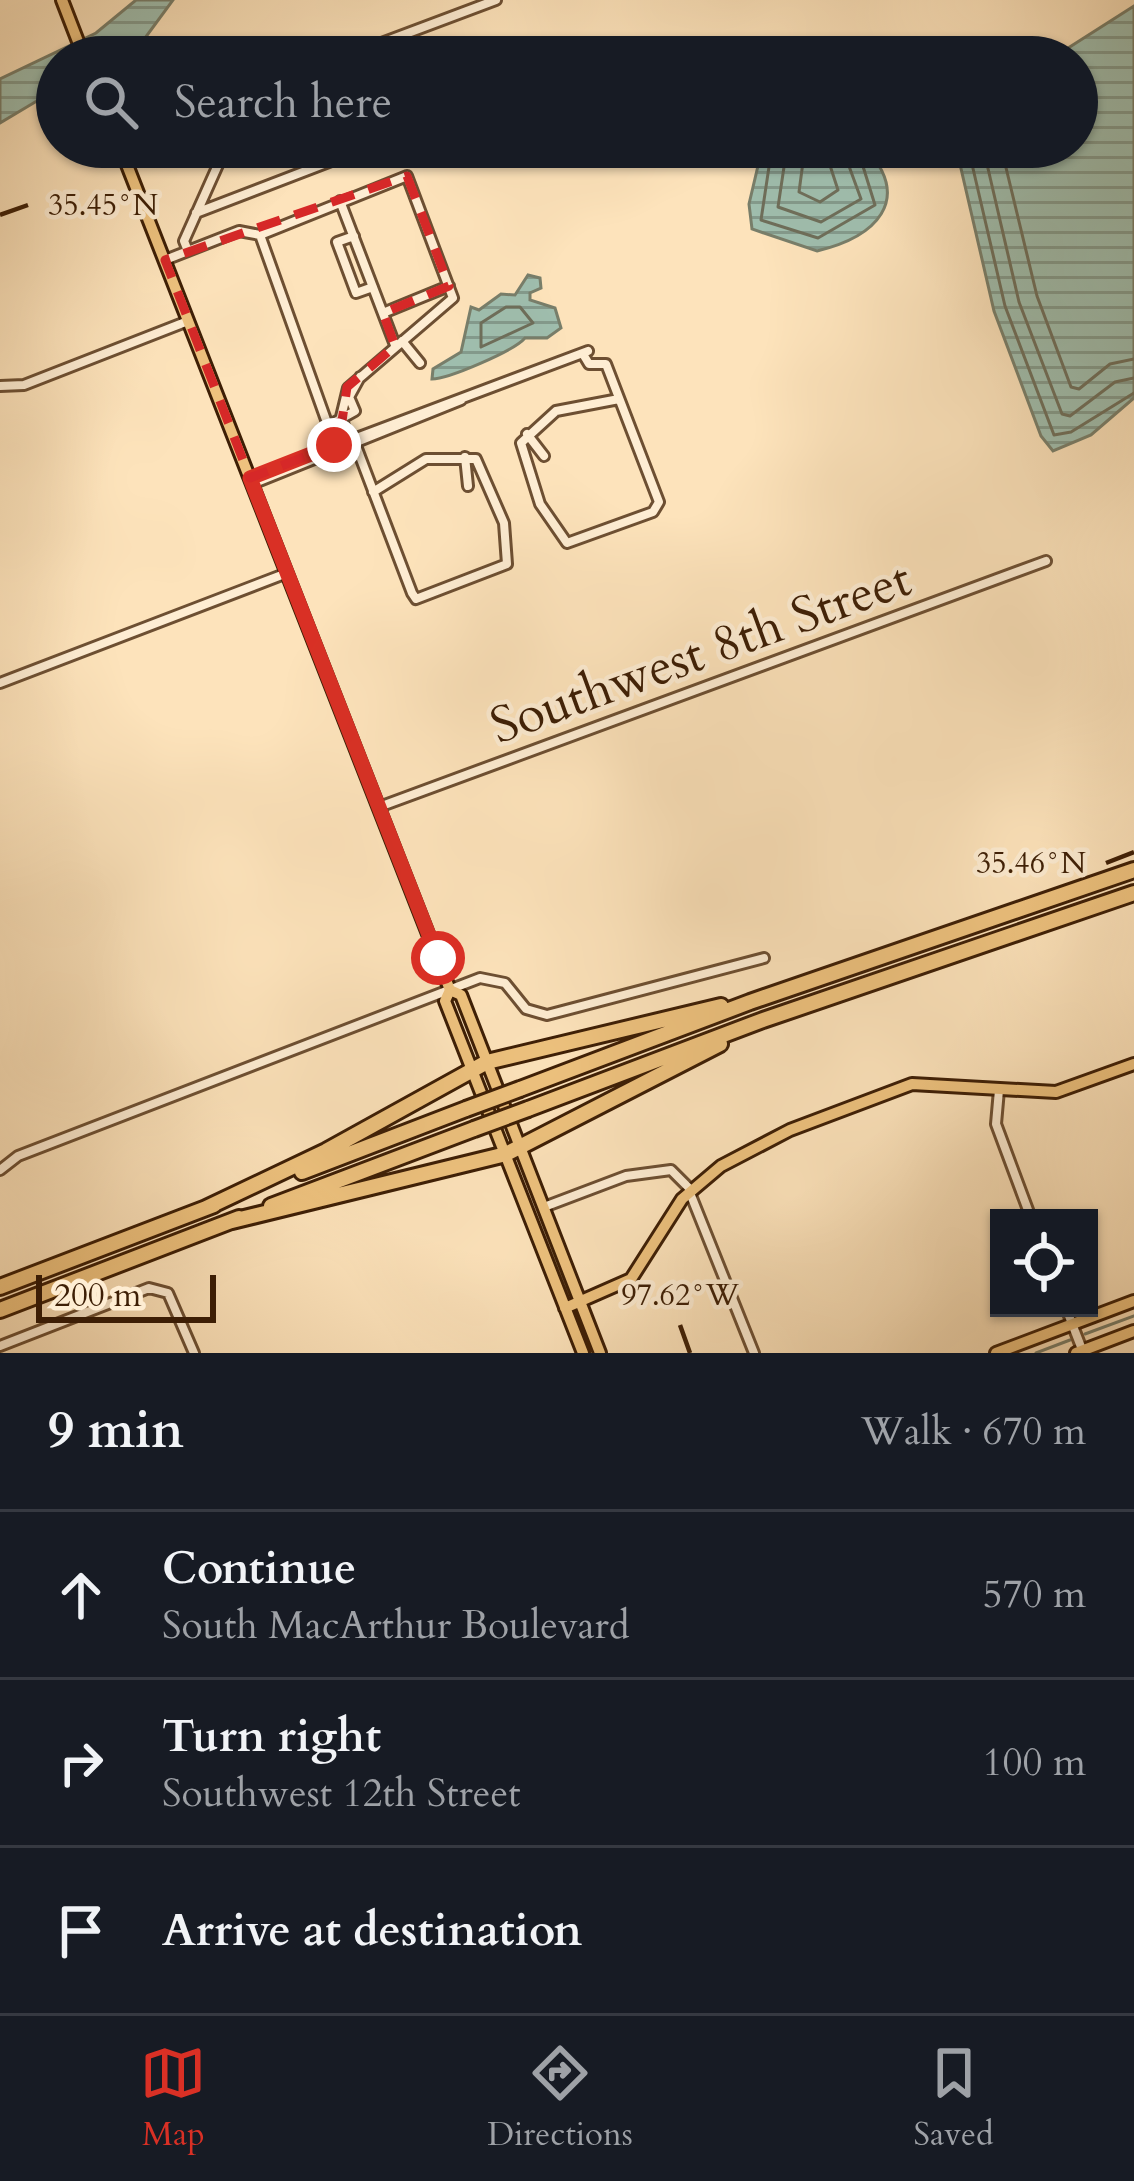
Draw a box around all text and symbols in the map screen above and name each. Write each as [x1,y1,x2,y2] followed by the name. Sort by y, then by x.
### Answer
[36,36,1098,168] search box
[78,69,144,135] icon: search
[174,72,392,133] text: Search here
[48,185,158,226] text: 35.45°N
[307,418,361,472] route end
[481,544,921,761] street label: Southwest 8th Street
[976,843,1086,884] text: 35.46°N
[411,931,465,985] route start
[990,1209,1098,1317] map controls
[990,1209,1098,1317] button: locate
[36,1269,216,1322] scale bar
[54,1273,141,1318] text: 200 m
[621,1275,740,1316] text: 97.62°W
[48,1396,184,1466] text: 9 min
[861,1405,1086,1458] text: Walk · 670 m
[162,1538,356,1599] text: Continue
[48,1562,114,1628] icon: ahead
[983,1568,1086,1621] text: 570 m
[162,1599,630,1652] text: South MacArthur Boulevard
[162,1706,381,1767] text: Turn right
[48,1730,114,1796] icon: right
[983,1736,1086,1789] text: 100 m
[162,1767,521,1820] text: Southwest 12th Street
[48,1898,114,1964] icon: arrive
[162,1900,582,1961] text: Arrive at destination
[140,2040,206,2157] tab: Map
[487,2040,633,2157] tab: Directions
[914,2040,994,2157] tab: Saved

